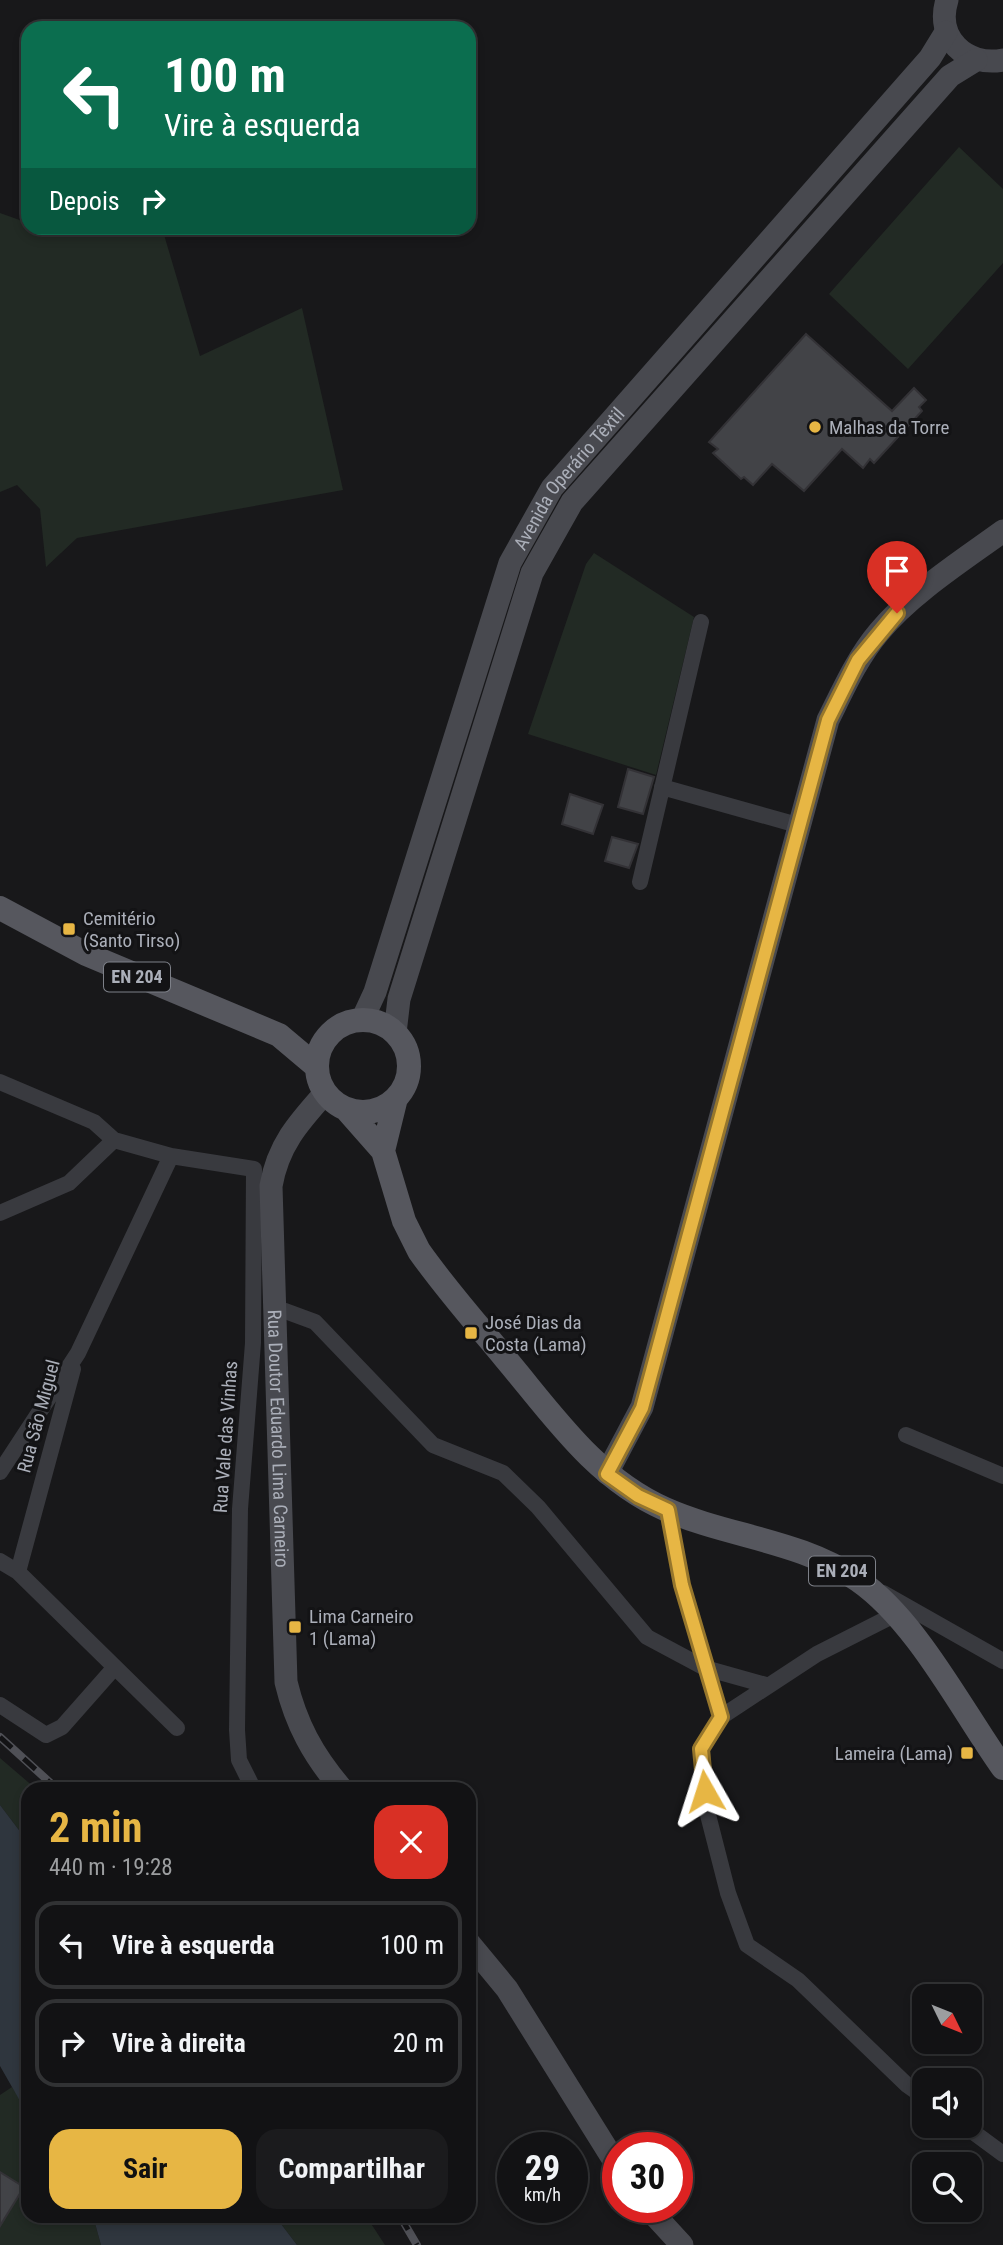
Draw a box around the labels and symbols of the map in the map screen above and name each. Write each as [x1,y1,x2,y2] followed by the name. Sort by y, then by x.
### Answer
[509,403,629,554] street label: Avenida Operário Têxtil
[829,416,950,439] place label: Malhas da Torre
[807,419,823,435] marker: Malhas da Torre
[867,541,927,613] pin
[83,907,180,952] place label: Cemitério (Santo Tirso)
[61,921,77,937] marker: Cemitério (Santo Tirso)
[104,962,170,992] road number: EN 204
[263,1309,294,1568] street label: Rua Doutor Eduardo Lima Carneiro
[485,1311,587,1356] place label: José Dias da Costa (Lama)
[463,1325,479,1341] marker: José Dias da Costa (Lama)
[12,1357,65,1475] street label: Rua São Miguel
[209,1360,242,1514] street label: Rua Vale das Vinhas
[809,1556,875,1586] road number: EN 204
[309,1605,413,1650] place label: Lima Carneiro 1 (Lama)
[287,1619,303,1635] marker: Lima Carneiro 1 (Lama)
[835,1742,953,1765] place label: Lameira (Lama)
[959,1745,975,1761] marker: Lameira (Lama)
[668,1754,742,1828] position arrow
[912,1984,982,2054] north arrow
[602,2132,693,2223] speed limit sign: 30

